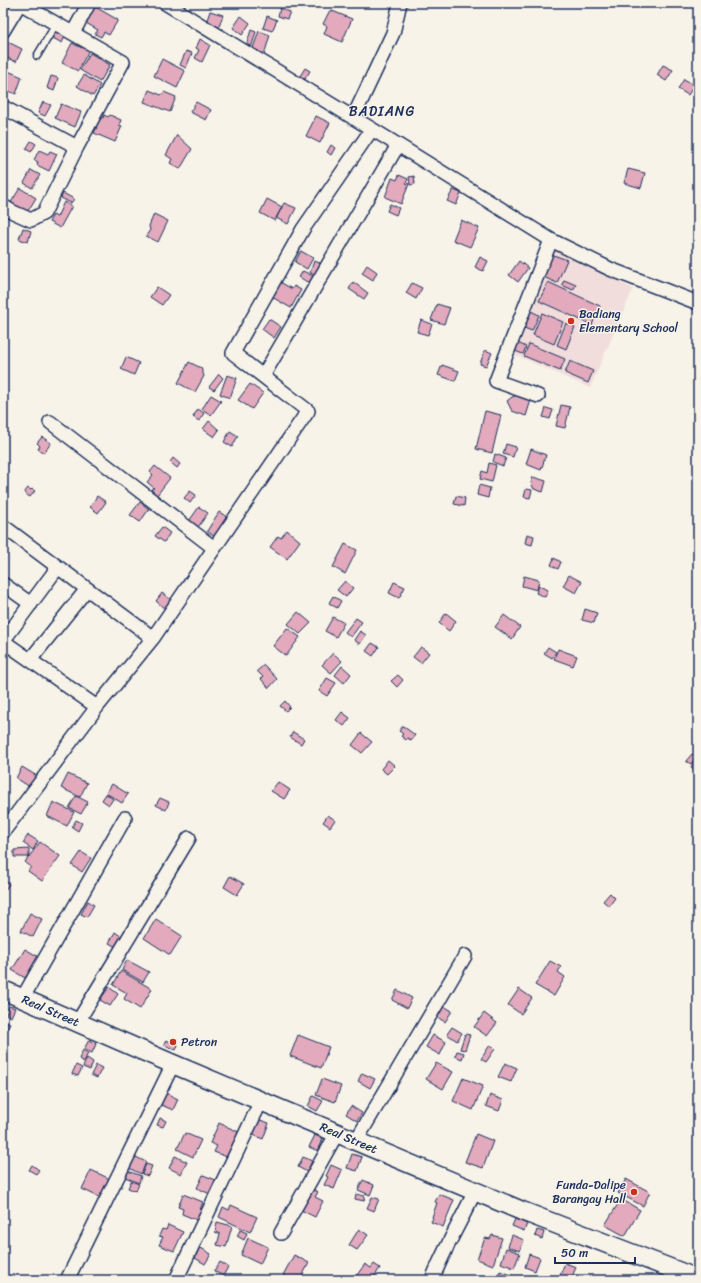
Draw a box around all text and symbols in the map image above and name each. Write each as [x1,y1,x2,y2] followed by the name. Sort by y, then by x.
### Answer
[349,99,415,124] district label: BADIANG
[579,303,679,339] place label: Badiang Elementary School
[566,316,576,326] marker: Badiang Elementary School
[18,988,83,1033] street label: Real Street
[181,1031,218,1053] place label: Petron
[168,1037,178,1047] marker: Petron
[316,1116,381,1160] street label: Real Street
[552,1174,627,1210] place label: Funda-Dalipe Barangay Hall
[629,1187,639,1197] marker: Funda-Dalipe Barangay Hall
[555,1239,635,1265] scale bar
[561,1242,588,1264] text: 50 m

